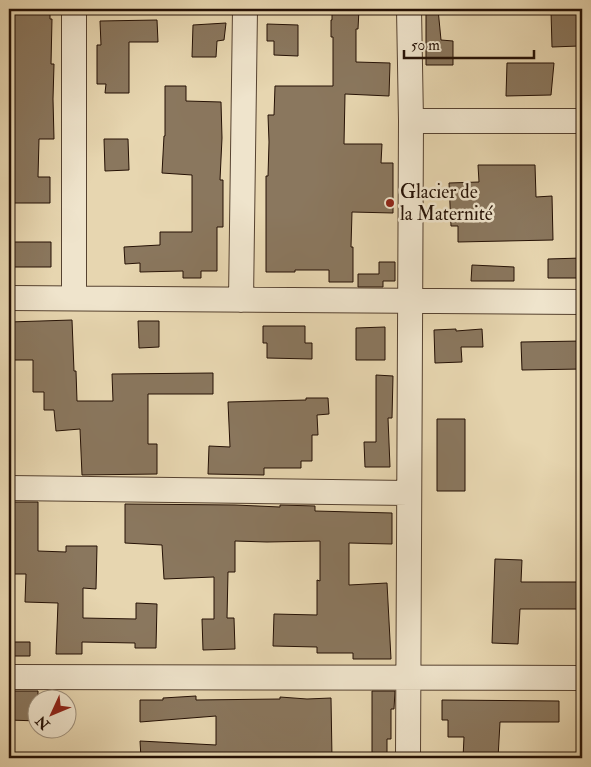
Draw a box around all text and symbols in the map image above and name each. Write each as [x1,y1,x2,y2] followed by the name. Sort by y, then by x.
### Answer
[404,28,534,60] scale bar
[411,36,440,55] text: 50 m
[400,180,493,226] place label: Glacier de la Maternité
[384,197,396,209] marker: Glacier de la Maternité
[28,690,78,740] north arrow
[32,712,54,734] text: N

